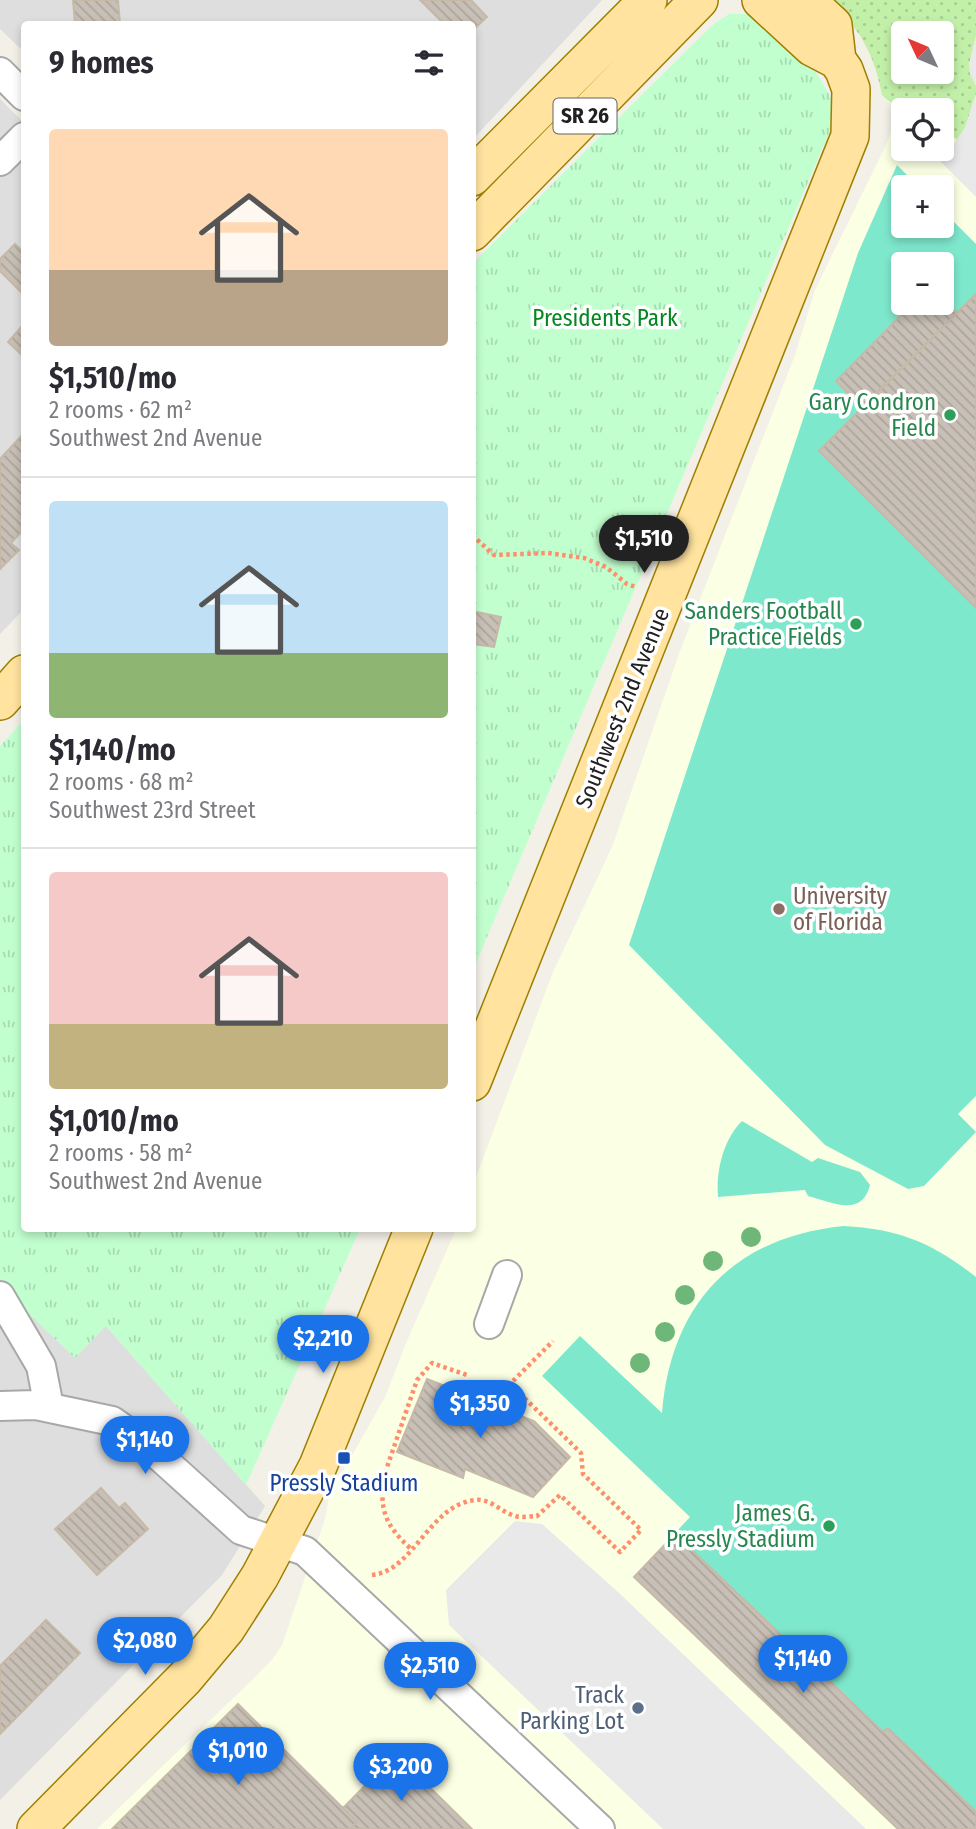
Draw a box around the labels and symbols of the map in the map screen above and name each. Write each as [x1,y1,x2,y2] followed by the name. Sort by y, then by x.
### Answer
[891,21,954,84] north arrow
[554,99,616,134] road number: SR 26
[532,304,678,332] park label: Presidents Park
[808,388,936,442] place label: Gary Condron Field
[942,407,958,423] marker: Gary Condron Field
[587,516,701,575] pin: $1,510
[684,597,842,651] place label: Sanders Football Practice Fields
[569,604,675,812] street label: Southwest 2nd Avenue
[848,616,864,632] marker: Sanders Football Practice Fields
[793,882,888,936] place label: University of Florida
[771,901,787,917] marker: University of Florida
[266,1316,380,1375] pin: $2,210
[423,1380,537,1440] pin: $1,350
[88,1416,202,1476] pin: $1,140
[336,1450,352,1466] marker: Pressly Stadium
[269,1469,419,1497] place label: Pressly Stadium
[666,1499,815,1553] place label: James G. Pressly Stadium
[821,1518,837,1534] marker: James G. Pressly Stadium
[88,1618,202,1677] pin: $2,080
[746,1636,860,1695] pin: $1,140
[373,1642,487,1702] pin: $2,510
[520,1681,624,1735] place label: Track Parking Lot
[630,1700,646,1716] marker: Track Parking Lot
[181,1728,295,1787] pin: $1,010
[344,1744,458,1803] pin: $3,200

